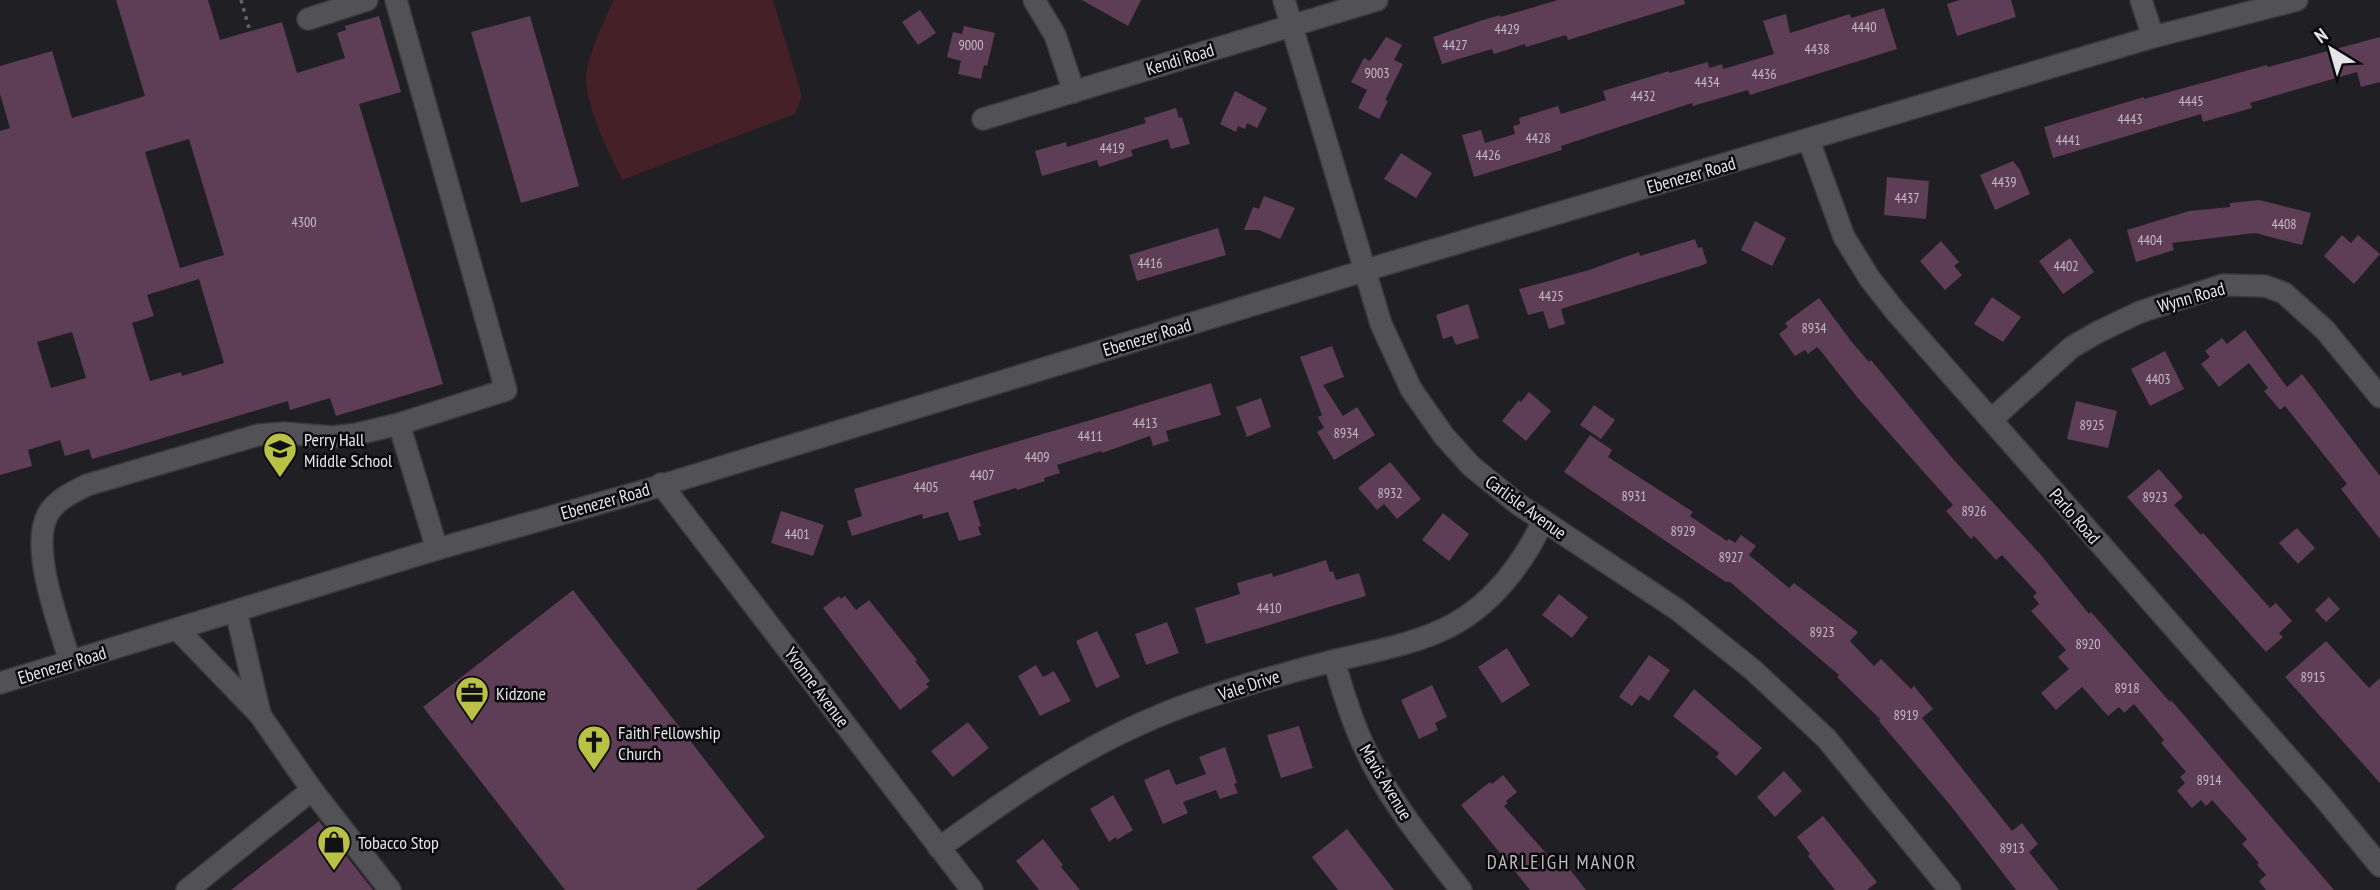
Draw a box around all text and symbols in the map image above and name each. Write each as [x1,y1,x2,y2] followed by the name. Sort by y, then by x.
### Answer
[2296,14,2366,84] north arrow
[1851,18,1877,36] house number: 4440
[1494,20,1520,38] house number: 4429
[2309,23,2332,48] text: N
[958,36,984,54] house number: 9000
[1442,36,1468,54] house number: 4427
[1143,38,1217,80] street label: Kendi Road
[1804,40,1830,58] house number: 4438
[1364,64,1390,82] house number: 9003
[1751,65,1777,83] house number: 4436
[1694,73,1720,91] house number: 4434
[1630,87,1656,105] house number: 4432
[2178,92,2204,110] house number: 4445
[2117,110,2143,128] house number: 4443
[1525,129,1551,147] house number: 4428
[2055,131,2081,149] house number: 4441
[1099,139,1125,157] house number: 4419
[1475,146,1501,164] house number: 4426
[1644,151,1738,199] street label: Ebenezer Road
[1991,173,2017,191] house number: 4439
[1894,189,1920,207] house number: 4437
[291,213,317,231] house number: 4300
[2271,215,2297,233] house number: 4408
[2137,231,2163,249] house number: 4404
[1137,254,1163,272] house number: 4416
[2053,257,2079,275] house number: 4402
[2155,276,2227,318] street label: Wynn Road
[1538,287,1564,305] house number: 4425
[1100,313,1194,361] street label: Ebenezer Road
[1801,319,1827,337] house number: 8934
[2145,370,2171,388] house number: 4403
[1132,414,1158,432] house number: 4413
[2079,416,2105,434] house number: 8925
[1333,424,1359,442] house number: 8934
[1077,427,1103,445] house number: 4411
[304,428,393,472] place label: Perry Hall Middle School
[261,430,299,479] school or university icon: Perry Hall Middle School
[1024,448,1050,466] house number: 4409
[969,466,995,484] house number: 4407
[1481,470,1571,544] street label: Carlisle Avenue
[558,477,652,525] street label: Ebenezer Road
[913,478,939,496] house number: 4405
[2045,483,2105,549] street label: Parlo Road
[1377,484,1403,502] house number: 8932
[1621,487,1647,505] house number: 8931
[2142,488,2168,506] house number: 8923
[1961,502,1987,520] house number: 8926
[1670,522,1696,540] house number: 8929
[784,525,810,543] house number: 4401
[1718,548,1744,566] house number: 8927
[1256,599,1282,617] house number: 4410
[1809,623,1835,641] house number: 8923
[2075,635,2101,653] house number: 8920
[15,641,109,689] street label: Ebenezer Road
[779,642,855,732] street label: Yvonne Avenue
[1215,664,1282,706] street label: Vale Drive
[2300,668,2326,686] house number: 8915
[453,674,491,723] office icon: Kidzone
[2114,679,2140,697] house number: 8918
[496,682,546,705] place label: Kidzone
[1893,706,1919,724] house number: 8919
[618,721,721,765] place label: Faith Fellowship Church
[575,723,613,772] church icon: Faith Fellowship Church
[1354,740,1418,824] street label: Mavis Avenue
[2196,771,2222,789] house number: 8914
[315,823,353,872] shop icon: Tobacco Stop
[358,831,439,854] place label: Tobacco Stop
[1999,839,2025,857] house number: 8913
[1487,850,1637,874] district label: DARLEIGH MANOR

